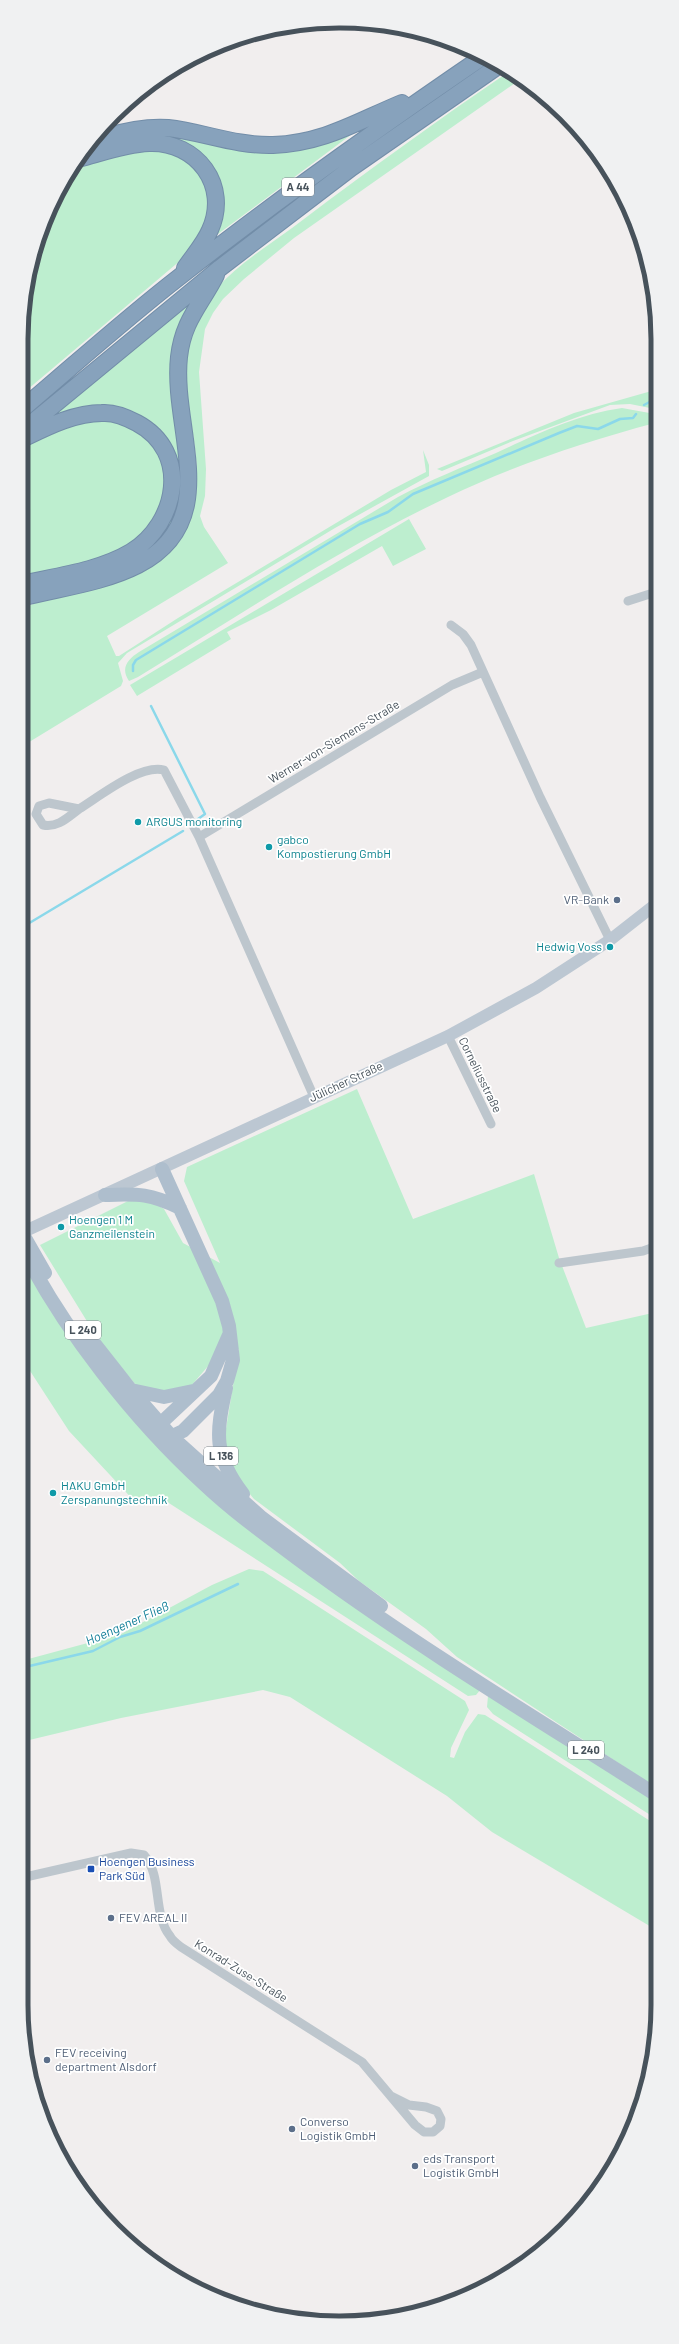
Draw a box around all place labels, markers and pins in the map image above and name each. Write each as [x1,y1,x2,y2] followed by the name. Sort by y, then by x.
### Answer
[146,814,242,828] place label: ARGUS monitoring
[133,817,143,827] marker: ARGUS monitoring
[277,832,391,860] place label: gabco Kompostierung GmbH
[264,842,274,852] marker: gabco Kompostierung GmbH
[564,892,609,906] place label: VR-Bank
[612,895,622,905] marker: VR-Bank
[536,939,602,953] place label: Hedwig Voss
[605,942,615,952] marker: Hedwig Voss
[69,1212,155,1240] place label: Hoengen 1 M Ganzmeilenstein
[56,1222,66,1232] marker: Hoengen 1 M Ganzmeilenstein
[61,1478,167,1506] place label: HAKU GmbH Zerspanungstechnik
[48,1488,58,1498] marker: HAKU GmbH Zerspanungstechnik
[99,1854,195,1882] place label: Hoengen Business Park Süd
[86,1864,96,1874] marker: Hoengen Business Park Süd
[119,1910,187,1924] place label: FEV AREAL II
[106,1913,116,1923] marker: FEV AREAL II
[55,2045,157,2073] place label: FEV receiving department Alsdorf
[42,2055,52,2065] marker: FEV receiving department Alsdorf
[300,2114,376,2142] place label: Converso Logistik GmbH
[287,2124,297,2134] marker: Converso Logistik GmbH
[423,2151,499,2179] place label: eds Transport Logistik GmbH
[410,2161,420,2171] marker: eds Transport Logistik GmbH

